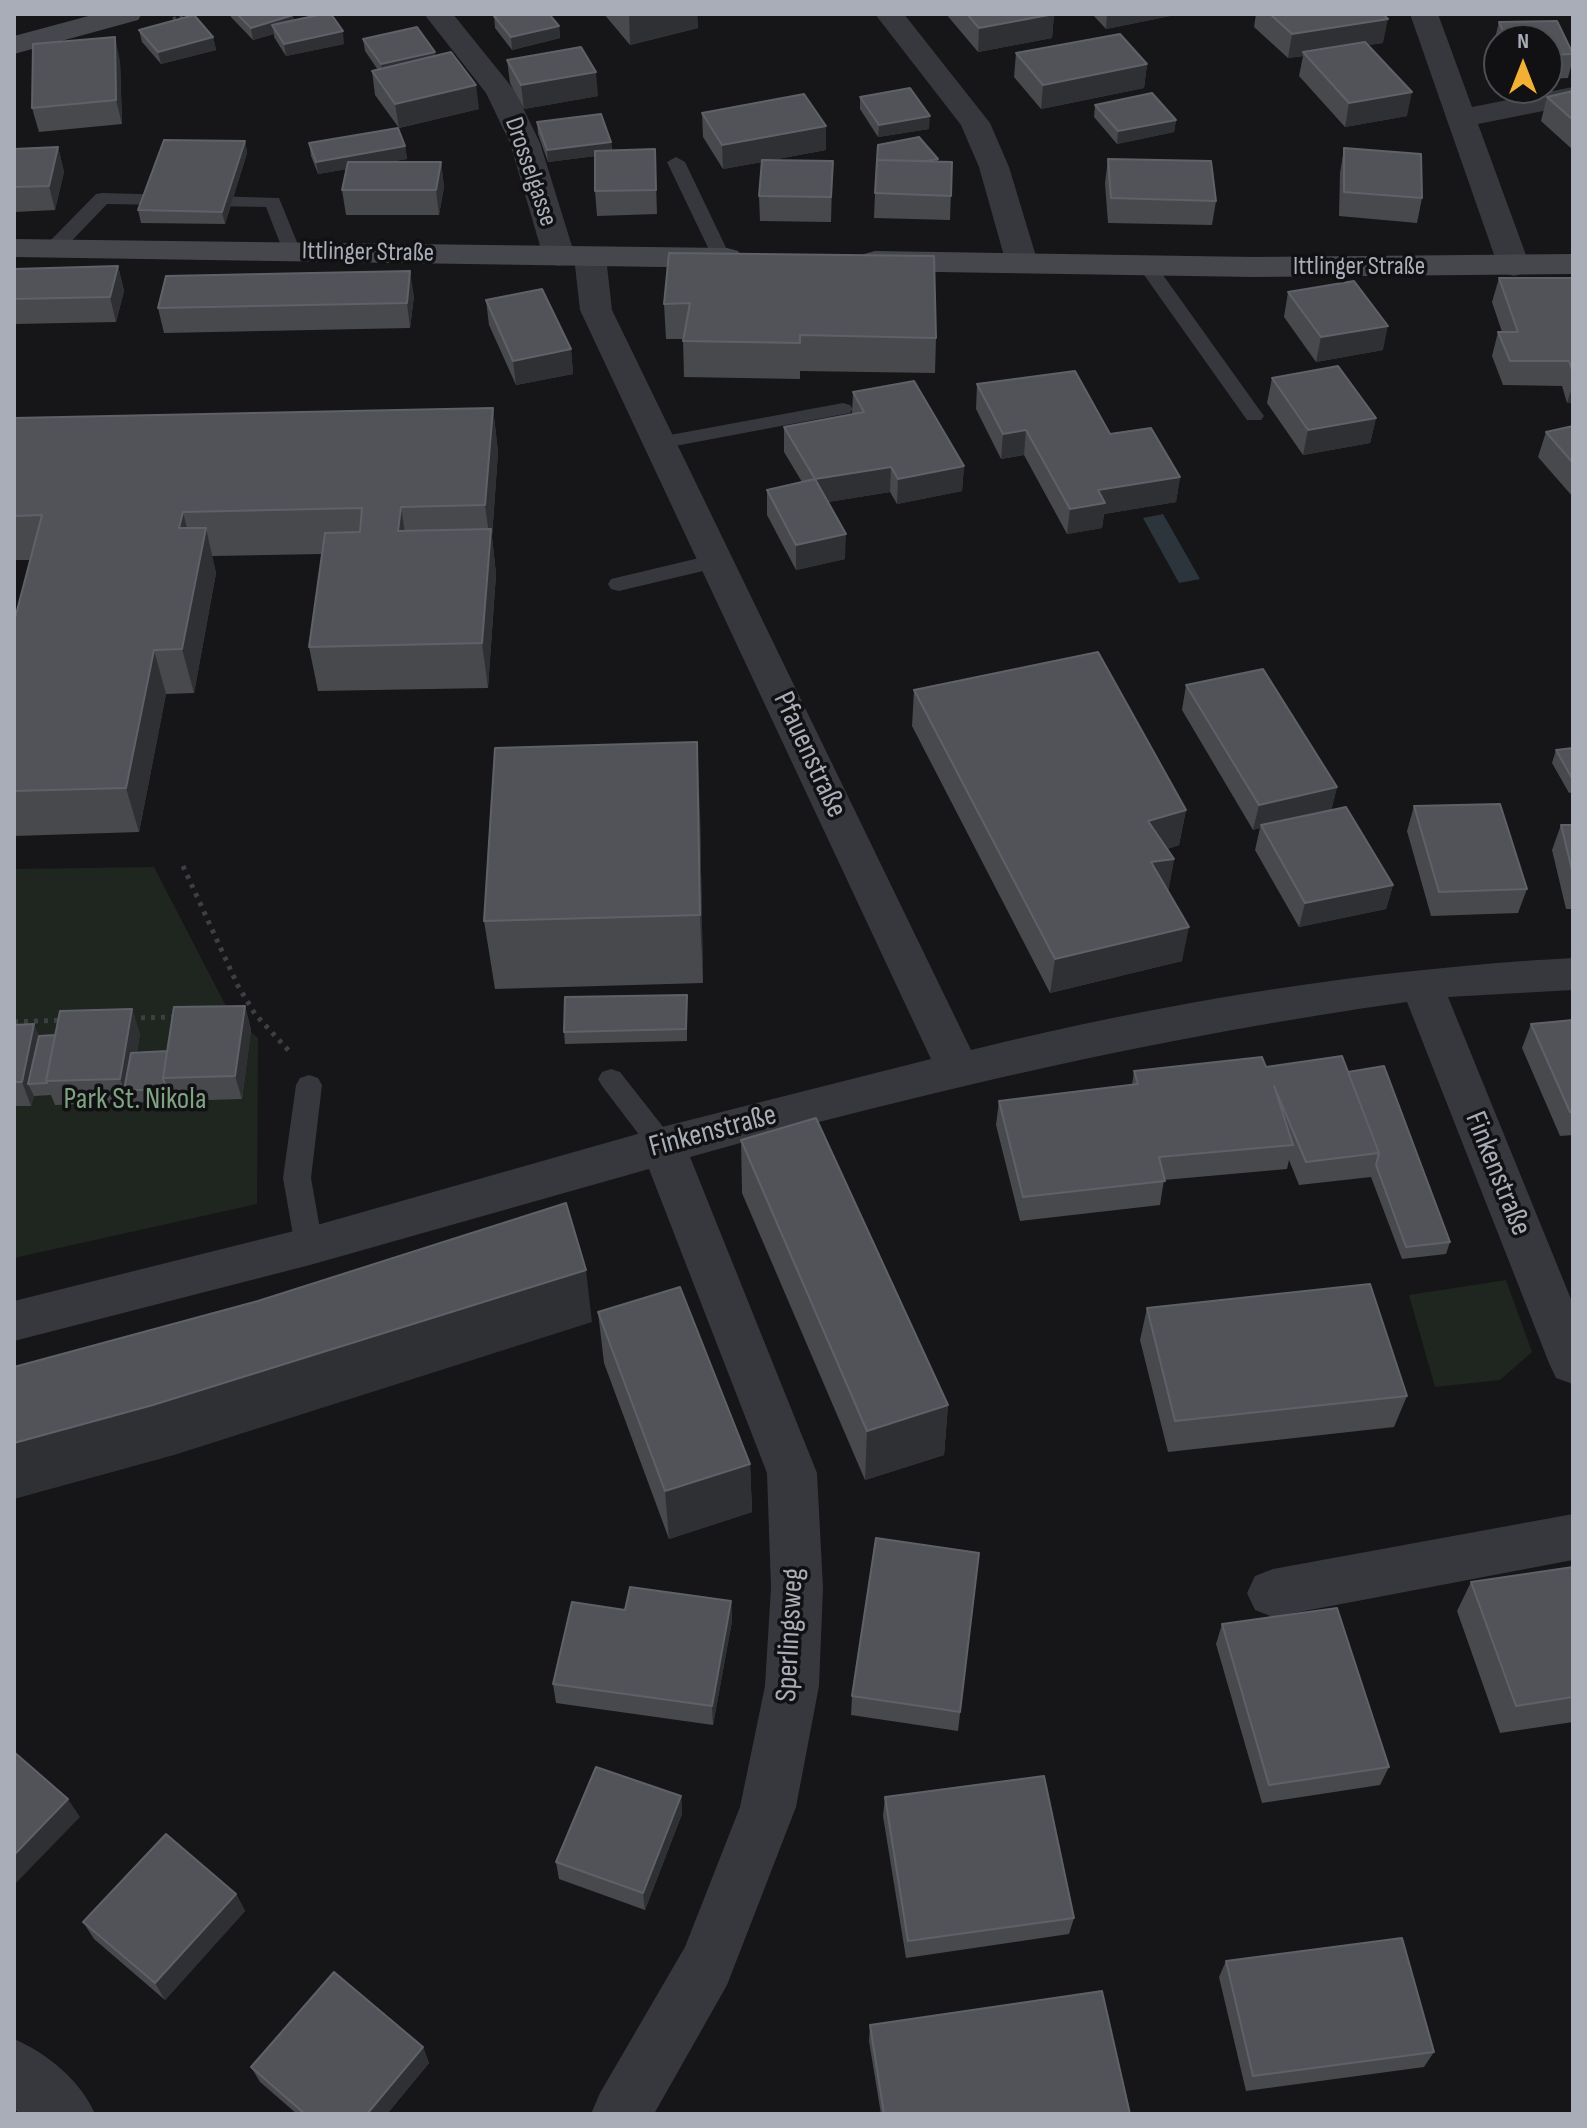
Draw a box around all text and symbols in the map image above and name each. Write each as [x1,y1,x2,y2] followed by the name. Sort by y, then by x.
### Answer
[1483,24,1563,104] north arrow
[1517,28,1529,55] text: N
[497,113,563,231] street label: Drosselgasse
[302,236,434,270] street label: Ittlinger Straße
[1293,251,1425,283] street label: Ittlinger Straße
[764,686,854,824] street label: Pfauenstraße
[64,1082,206,1118] park label: Park St. Nikola
[645,1098,781,1166] street label: Finkenstraße
[1456,1107,1538,1241] street label: Finkenstraße
[770,1567,812,1703] street label: Sperlingsweg

